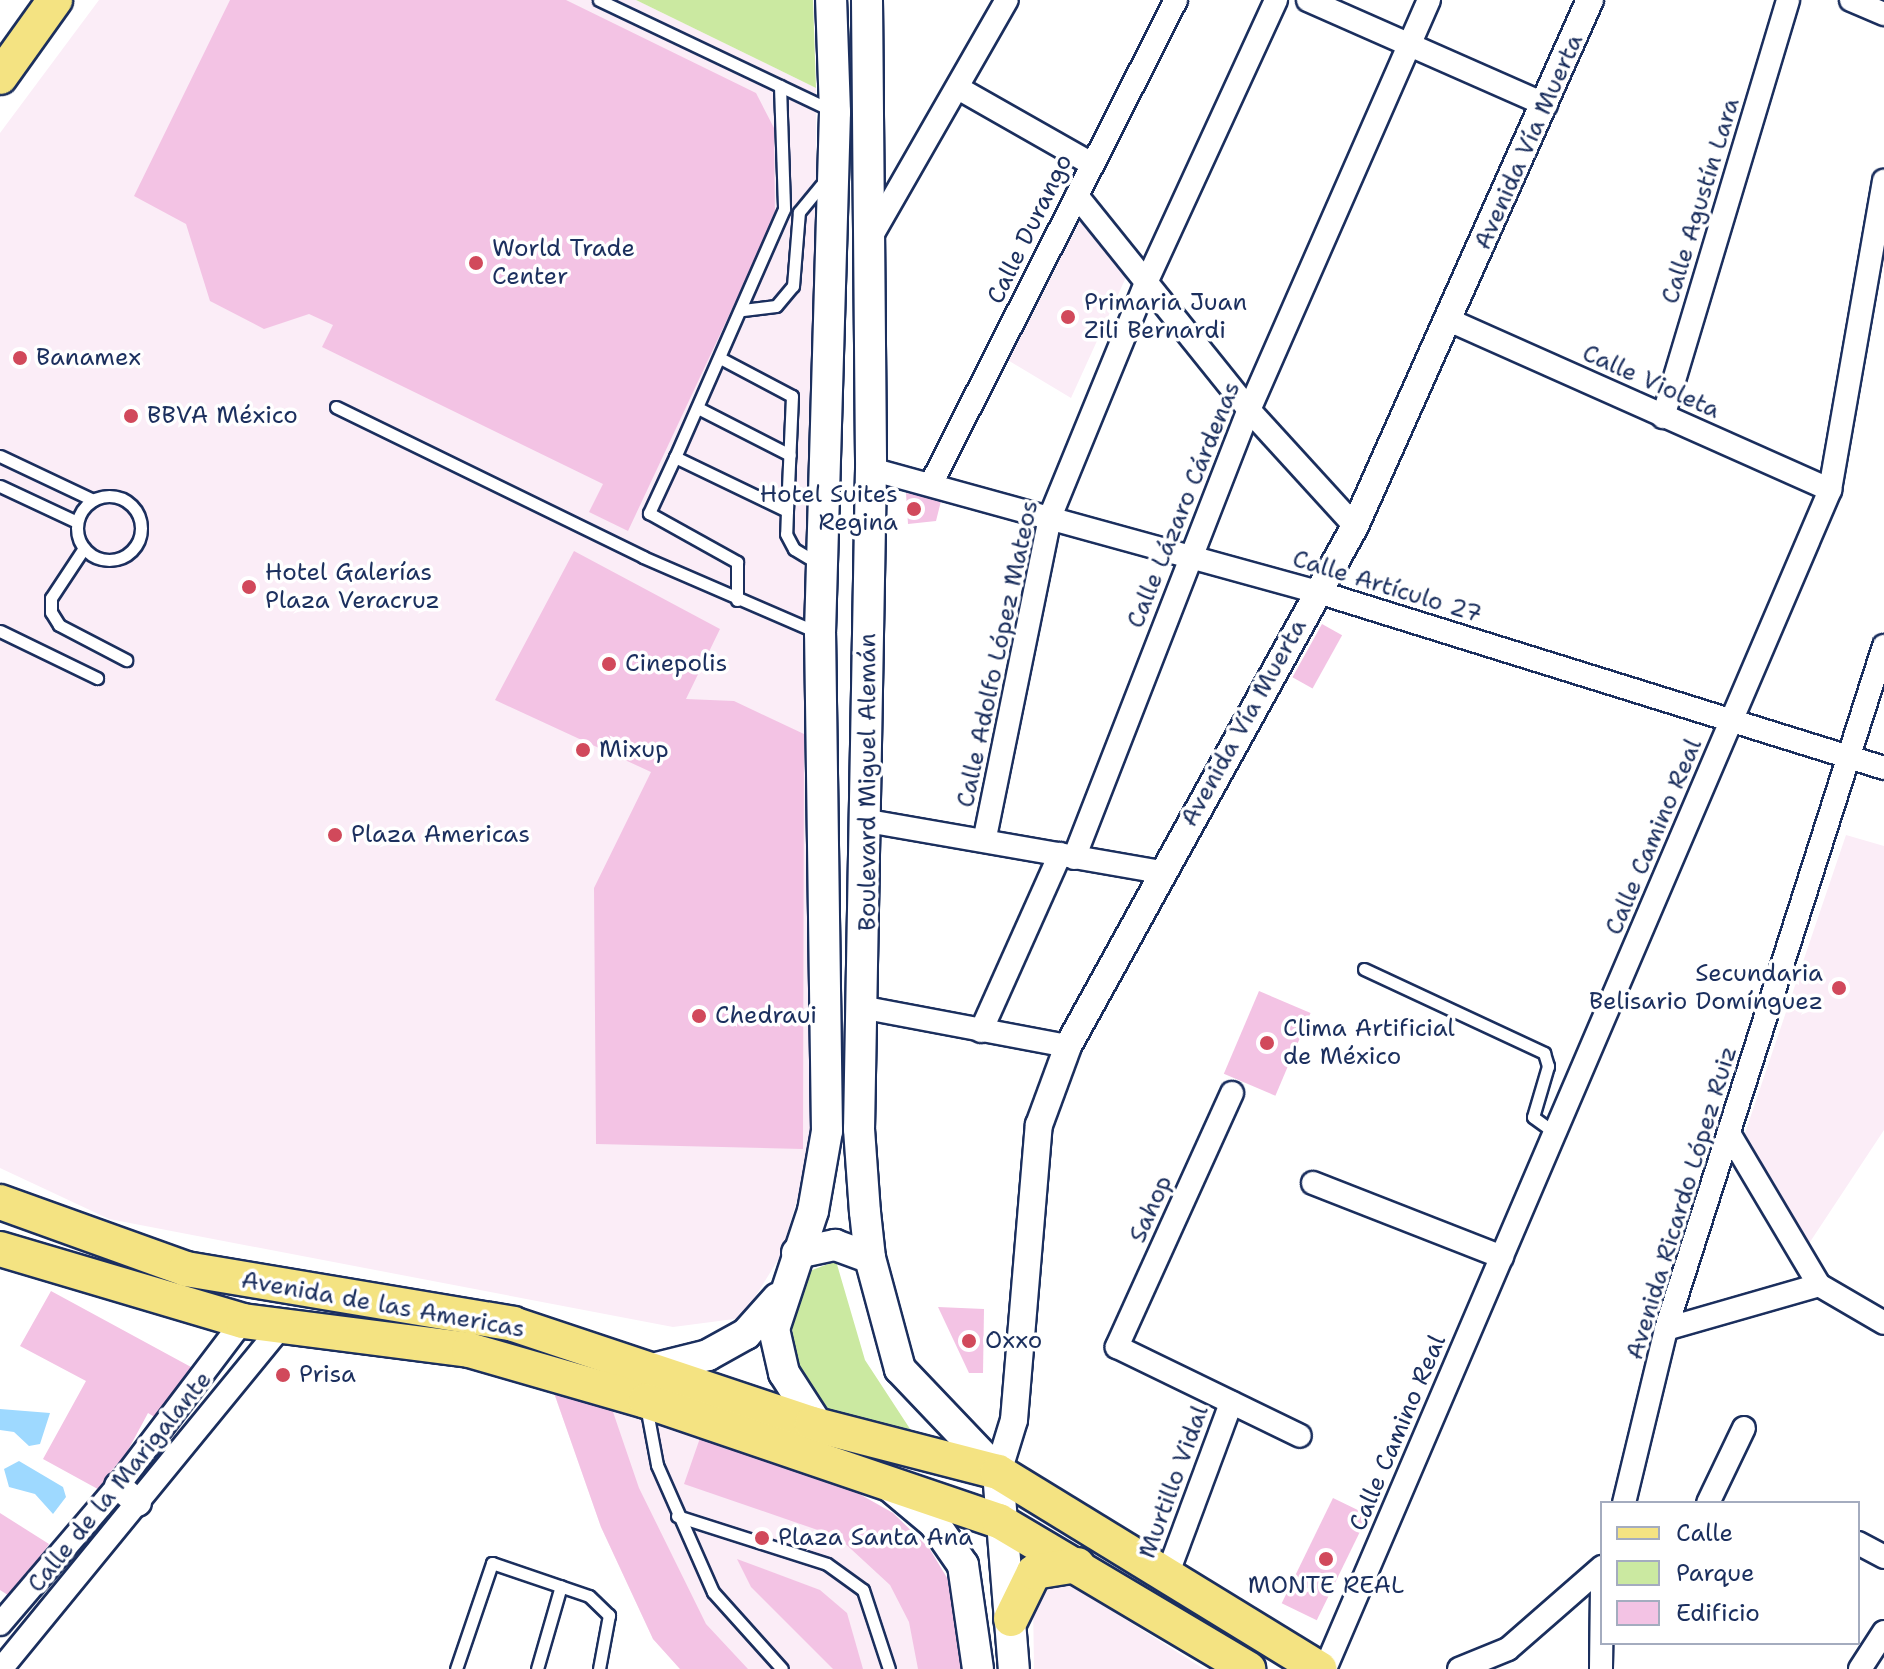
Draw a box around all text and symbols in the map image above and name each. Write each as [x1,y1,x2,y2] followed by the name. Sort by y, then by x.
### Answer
[1469,30,1589,254] street label: Avenida Vía Muerta
[1656,95,1746,307] street label: Calle Agustín Lara
[981,149,1079,309] street label: Calle Durango
[492,235,635,291] place label: World Trade Center
[467,254,485,272] marker: World Trade Center
[1084,289,1247,345] place label: Primaria Juan Zili Bernardi
[1059,308,1077,326] marker: Primaria Juan Zili Bernardi
[1578,339,1724,425] street label: Calle Violeta
[36,344,141,372] place label: Banamex
[11,349,29,367] marker: Banamex
[1121,378,1247,632] street label: Calle Lázaro Cárdenas
[147,402,298,430] place label: BBVA México
[122,407,140,425] marker: BBVA México
[760,481,898,537] place label: Hotel Suites Regina
[951,498,1045,810] street label: Calle Adolfo López Mateos
[905,500,923,518] marker: Hotel Suites Regina
[1289,545,1485,629] street label: Calle Artículo 27
[265,559,440,615] place label: Hotel Galerías Plaza Veracruz
[240,578,258,596] marker: Hotel Galerías Plaza Veracruz
[1175,614,1313,832] street label: Avenida Vía Muerta
[854,633,882,931] street label: Boulevard Miguel Alemán
[625,650,727,678] place label: Cinepolis
[600,655,618,673] marker: Cinepolis
[1600,735,1708,939] street label: Calle Camino Real
[599,736,669,764] place label: Mixup
[574,741,592,759] marker: Mixup
[351,821,530,849] place label: Plaza Americas
[326,826,344,844] marker: Plaza Americas
[1589,960,1823,1016] place label: Secundaria Belisario Domínguez
[1830,979,1848,997] marker: Secundaria Belisario Domínguez
[715,1002,817,1030] place label: Chedraui
[690,1007,708,1025] marker: Chedraui
[1283,1015,1455,1071] place label: Clima Artificial de México
[1258,1034,1276,1052] marker: Clima Artificial de México
[1621,1043,1743,1363] street label: Avenida Ricardo López Ruiz
[1123,1171,1179,1247] street label: Sahop
[239,1266,527,1344] street label: Avenida de las Americas
[985,1327,1042,1355] place label: Oxxo
[1344,1331,1452,1535] street label: Calle Camino Real
[960,1332,978,1350] marker: Oxxo
[299,1361,356,1389] place label: Prisa
[22,1366,218,1598] street label: Calle de la Marigalante
[274,1366,292,1384] marker: Prisa
[1133,1402,1215,1562] street label: Murtillo Vidal
[1600,1501,1860,1645] legend
[1676,1517,1733,1549] text: Calle
[778,1524,973,1552] place label: Plaza Santa Ana
[753,1529,771,1547] marker: Plaza Santa Ana
[1317,1550,1335,1568] marker: MONTE REAL
[1676,1557,1755,1589] text: Parque
[1248,1572,1404,1600] place label: MONTE REAL
[1676,1597,1760,1629] text: Edificio

